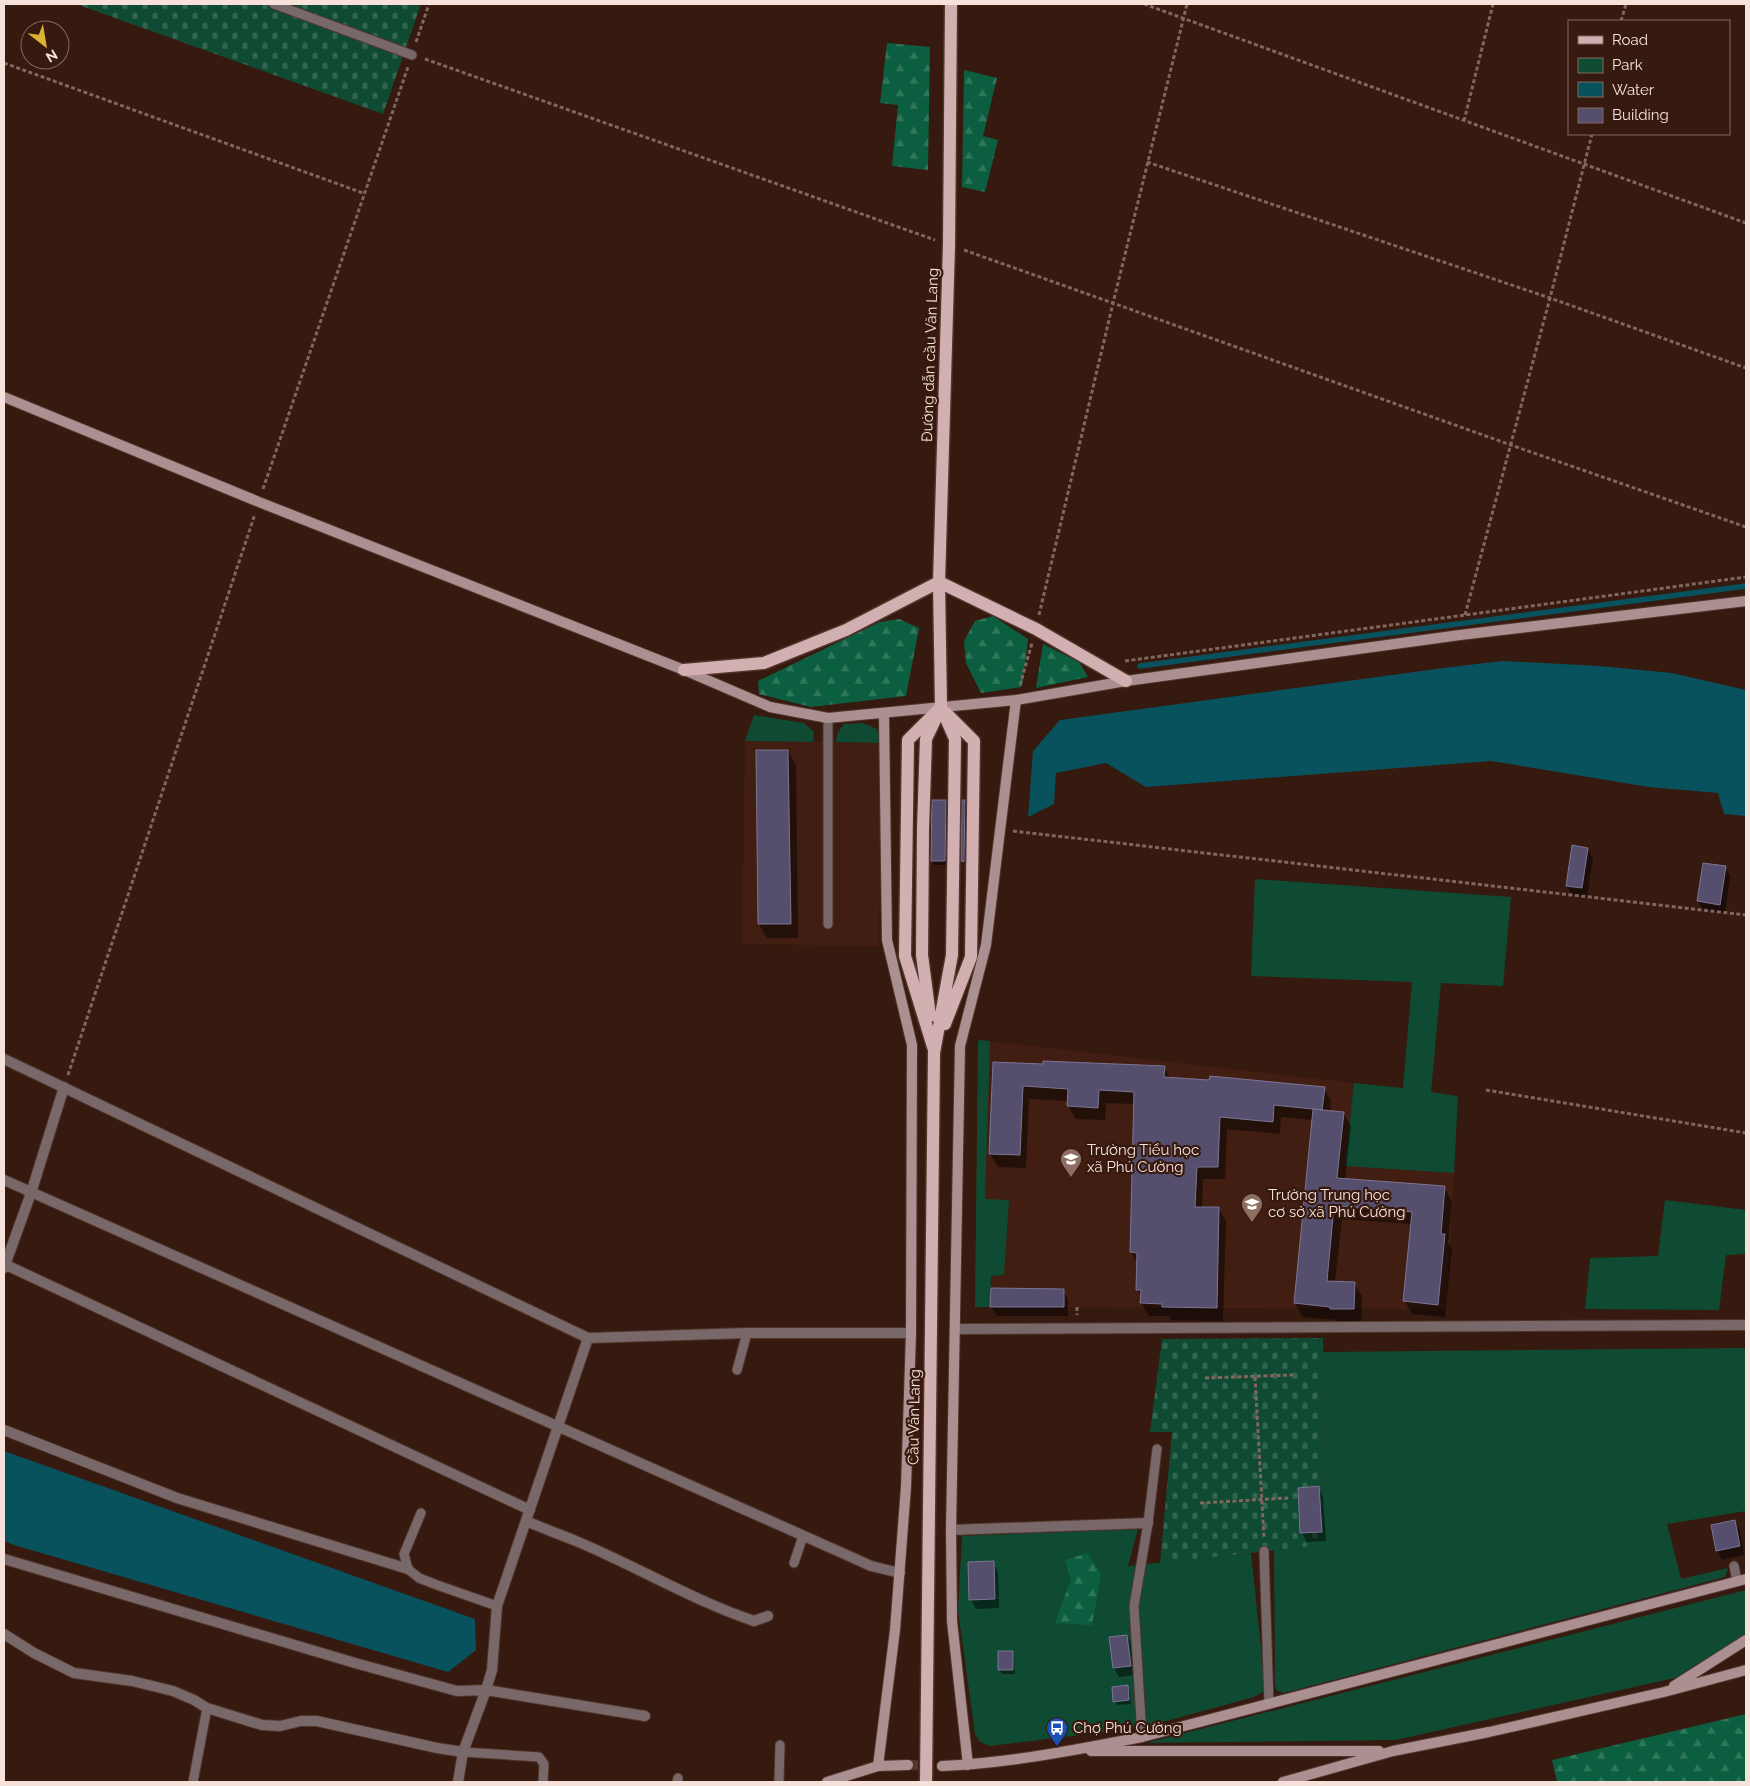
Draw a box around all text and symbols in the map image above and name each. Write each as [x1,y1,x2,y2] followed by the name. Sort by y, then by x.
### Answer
[20,20,70,70] north arrow
[1568,20,1730,135] legend
[1612,31,1648,49] text: Road
[43,47,60,66] text: N
[1612,56,1643,74] text: Park
[1612,81,1655,99] text: Water
[1612,106,1669,124] text: Building
[918,268,942,442] street label: Đường dẫn cầu Văn Lang
[1087,1141,1199,1176] place label: Trường Tiểu học xã Phú Cường
[1059,1147,1083,1178] school or university icon: Trường Tiểu học xã Phú Cường
[1268,1186,1405,1221] place label: Trường Trung học cơ sở xã Phú Cường
[1240,1192,1264,1223] school or university icon: Trường Trung học cơ sở xã Phú Cường
[904,1369,924,1465] street label: Cầu Văn Lang
[1045,1716,1069,1747] bus stop icon: Chợ Phú Cường
[1073,1719,1182,1737] place label: Chợ Phú Cường

